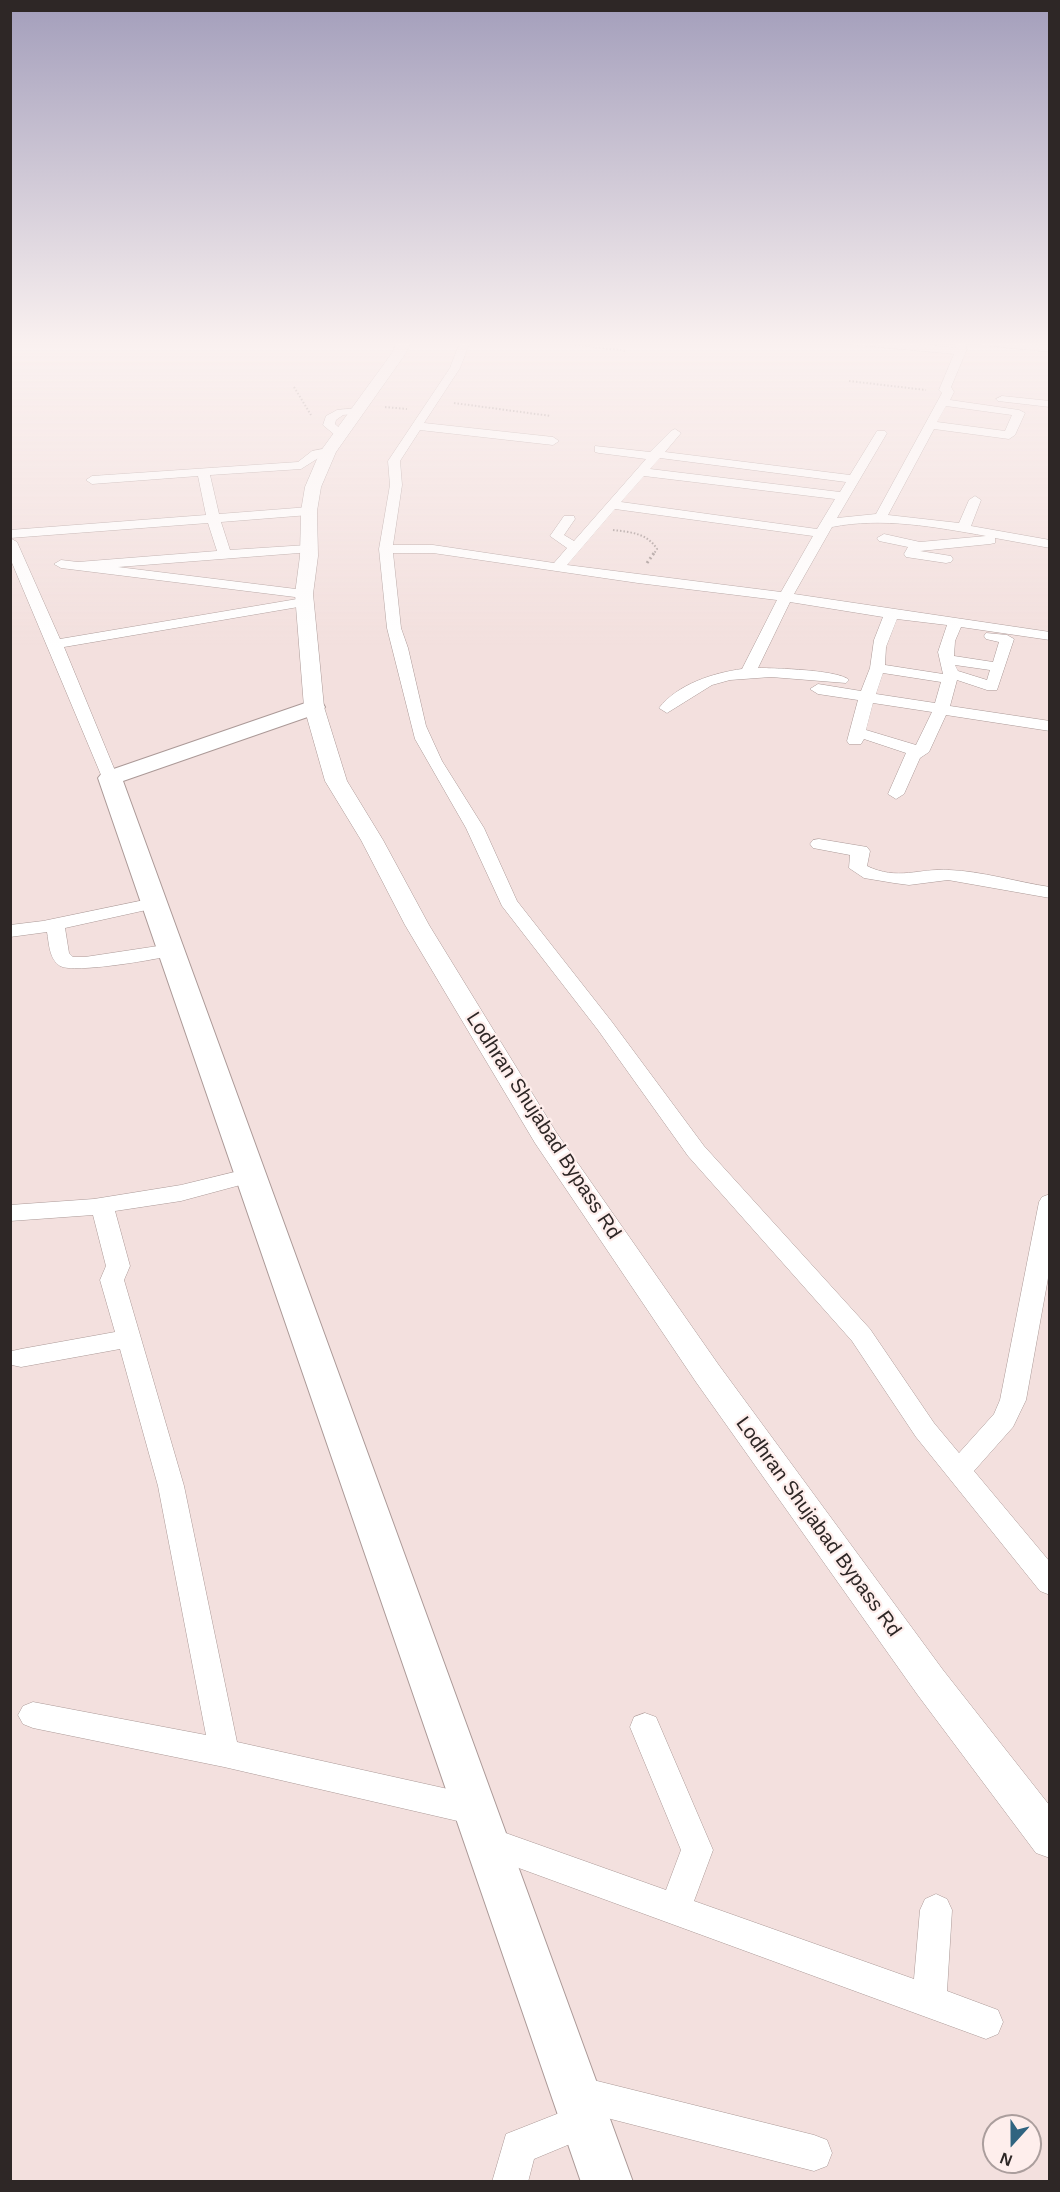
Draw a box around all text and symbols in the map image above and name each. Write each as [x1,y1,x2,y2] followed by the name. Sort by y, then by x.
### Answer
[461,1008,625,1244] street label: Lodhran Shujabad Bypass Rd
[730,1412,906,1642] street label: Lodhran Shujabad Bypass Rd
[982,2114,1042,2174] north arrow
[998,2149,1015,2169] text: N

